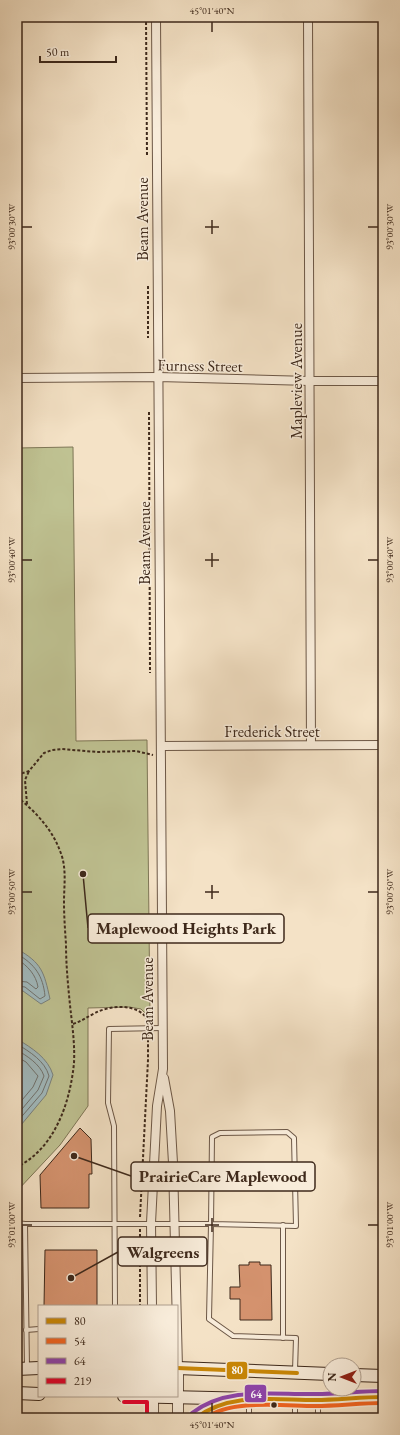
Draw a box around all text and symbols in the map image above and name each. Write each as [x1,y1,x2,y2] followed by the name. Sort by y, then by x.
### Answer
[190,4,235,17] text: 45°01'40"N
[40,38,116,64] scale bar
[46,44,70,60] text: 50 m
[132,177,153,261] street label: Beam Avenue
[5,203,18,250] text: 93°00'30"W
[383,203,396,250] text: 93°00'30"W
[286,323,307,439] street label: Mapleview Avenue
[157,354,243,377] street label: Furness Street
[134,501,155,585] street label: Beam Avenue
[5,536,18,583] text: 93°00'40"W
[383,536,396,583] text: 93°00'40"W
[224,721,320,742] street label: Frederick Street
[5,868,18,915] text: 93°00'50"W
[383,868,396,915] text: 93°00'50"W
[88,914,284,943] callout: Maplewood Heights Park
[96,917,277,939] text: Maplewood Heights Park
[137,957,158,1041] street label: Beam Avenue
[131,1162,315,1191] callout: PrairieCare Maplewood
[139,1165,308,1187] text: PrairieCare Maplewood
[5,1201,18,1248] text: 93°01'00"W
[383,1201,396,1248] text: 93°01'00"W
[118,1237,207,1266] callout: Walgreens
[126,1241,200,1263] text: Walgreens
[38,1305,178,1397] legend
[74,1313,86,1329] text: 80
[74,1333,86,1349] text: 54
[74,1353,86,1369] text: 64
[322,1357,362,1397] north arrow
[226,1361,248,1380] line badge: 80
[231,1363,243,1377] text: 80
[325,1372,339,1381] text: N
[74,1373,92,1389] text: 219
[244,1384,267,1403] line badge: 64
[250,1387,262,1401] text: 64
[269,1400,279,1410] unlabelled marker
[190,1418,235,1431] text: 45°01'40"N

